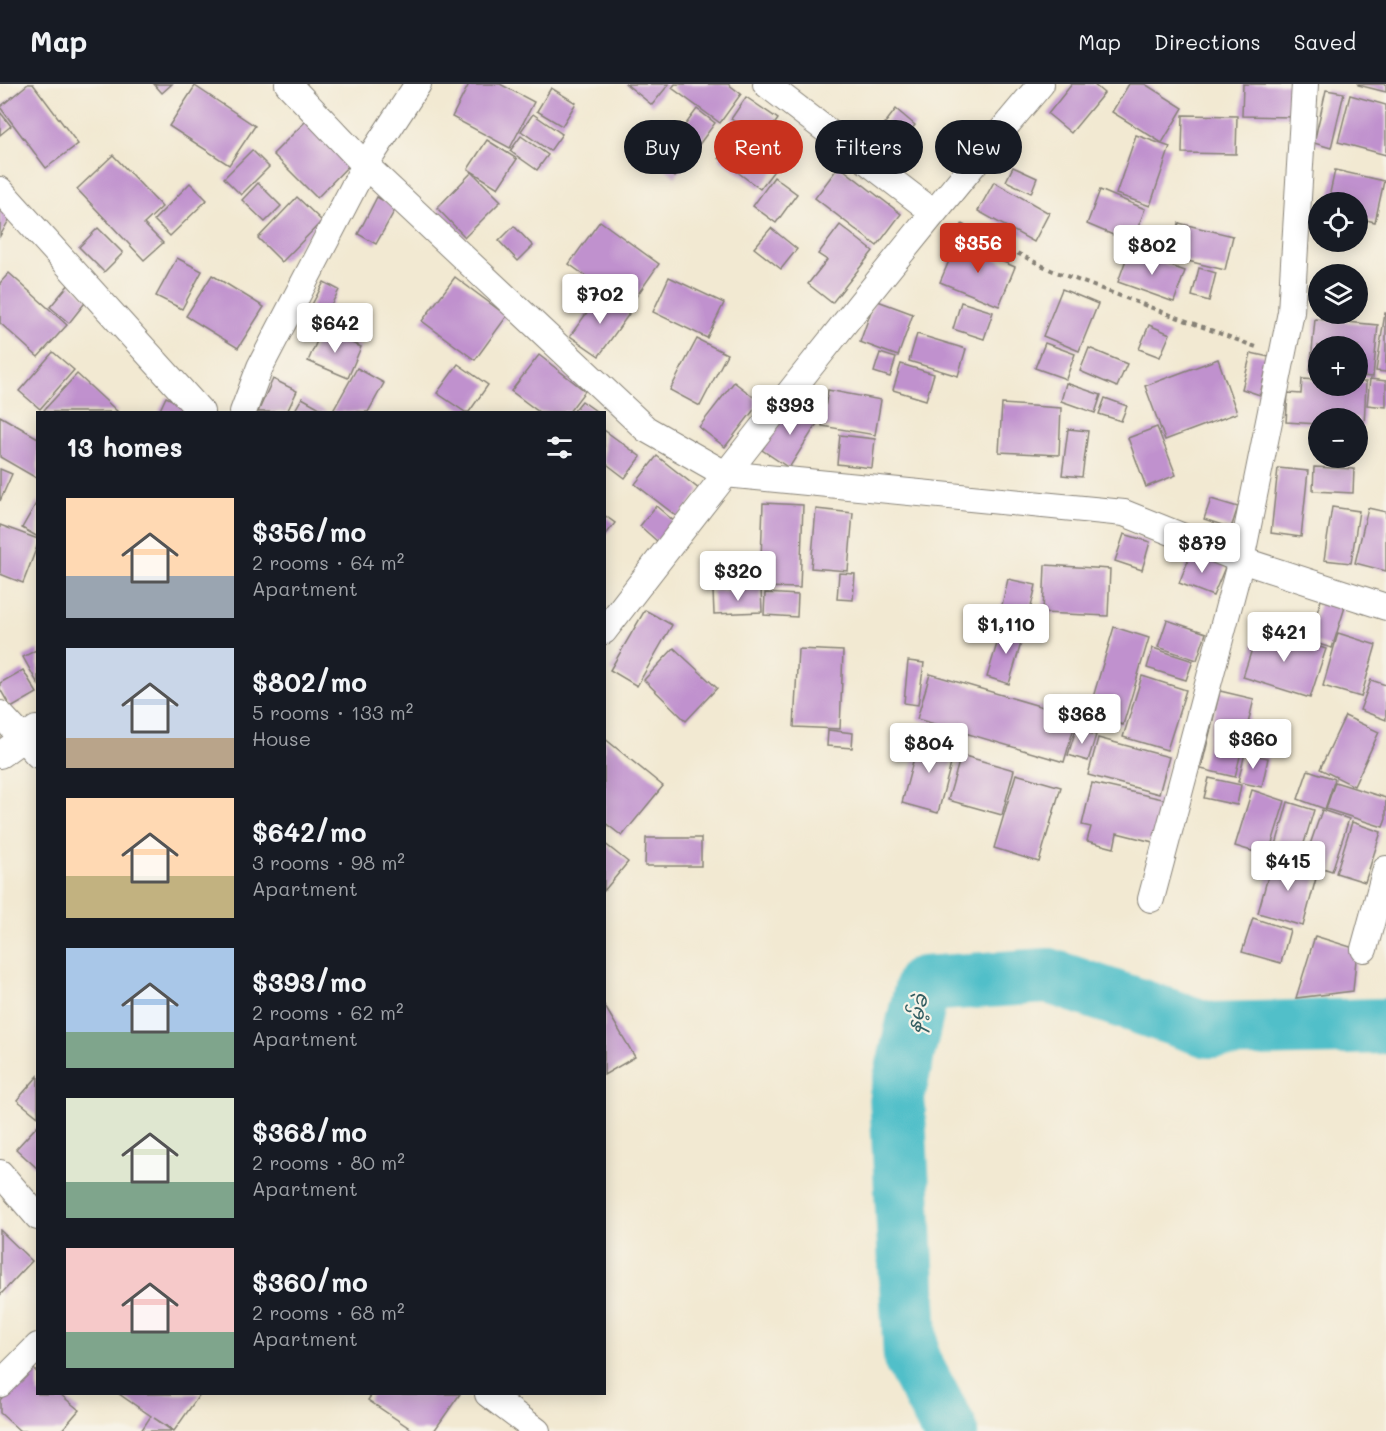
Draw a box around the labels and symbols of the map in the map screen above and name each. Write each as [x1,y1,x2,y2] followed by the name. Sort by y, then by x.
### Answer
[942,223,1014,274] pin: $356
[1116,225,1188,276] pin: $802
[564,274,636,325] pin: $702
[299,303,371,354] pin: $642
[754,385,826,436] pin: $393
[1166,523,1238,574] pin: $879
[702,551,774,602] pin: $320
[957,604,1055,655] pin: $1,110
[1248,612,1320,663] pin: $421
[1046,694,1118,745] pin: $368
[1217,719,1289,770] pin: $360
[893,723,965,774] pin: $804
[1252,841,1324,892] pin: $415
[899,990,938,1036] water label: နမ့်ခဲ

